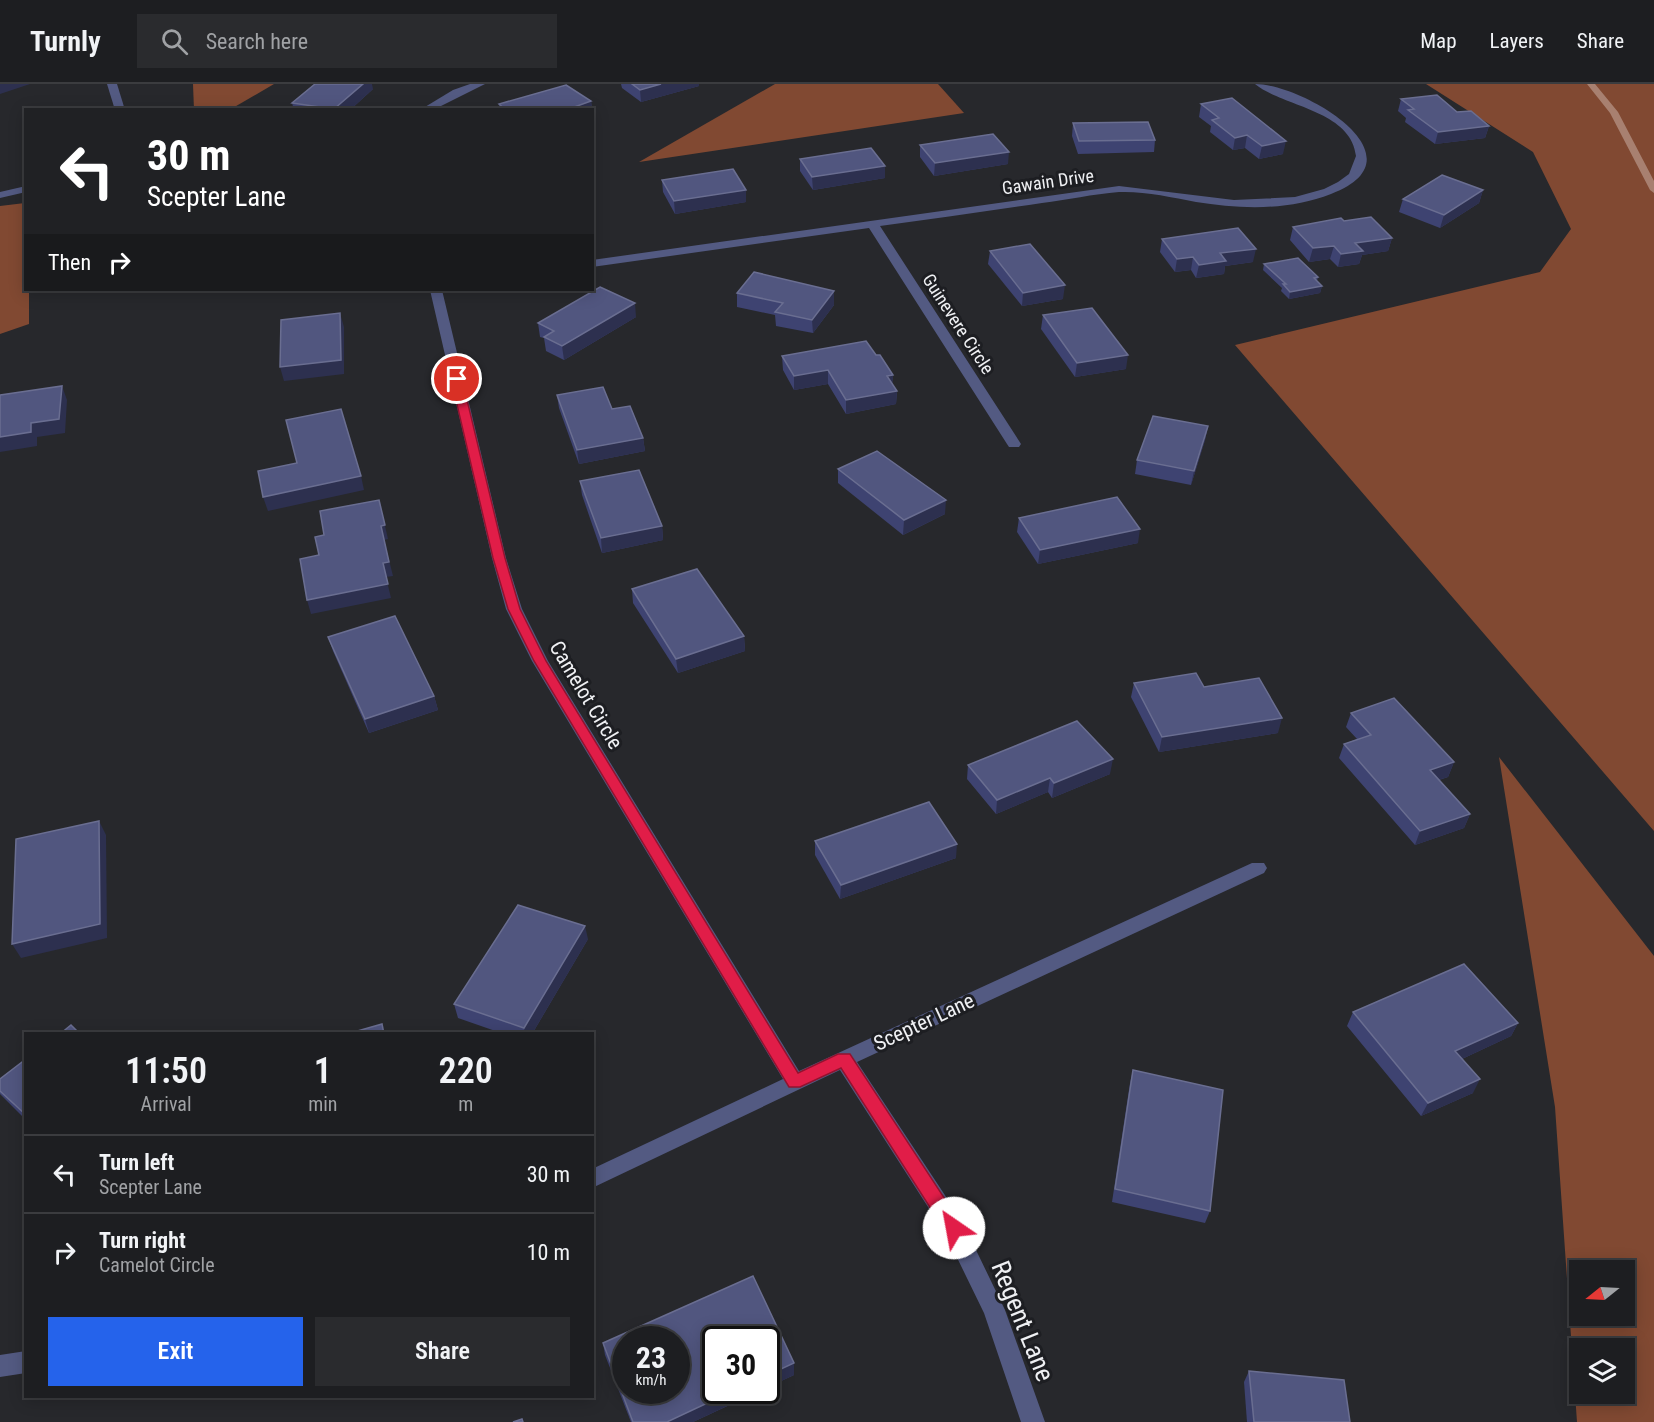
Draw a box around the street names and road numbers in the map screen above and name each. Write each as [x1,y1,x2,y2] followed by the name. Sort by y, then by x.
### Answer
[1001,165,1095,198] street label: Gawain Drive
[918,270,999,378] street label: Guinevere Circle
[544,637,628,753] street label: Camelot Circle
[870,988,978,1056] street label: Scepter Lane
[985,1257,1061,1385] street label: Regent Lane

